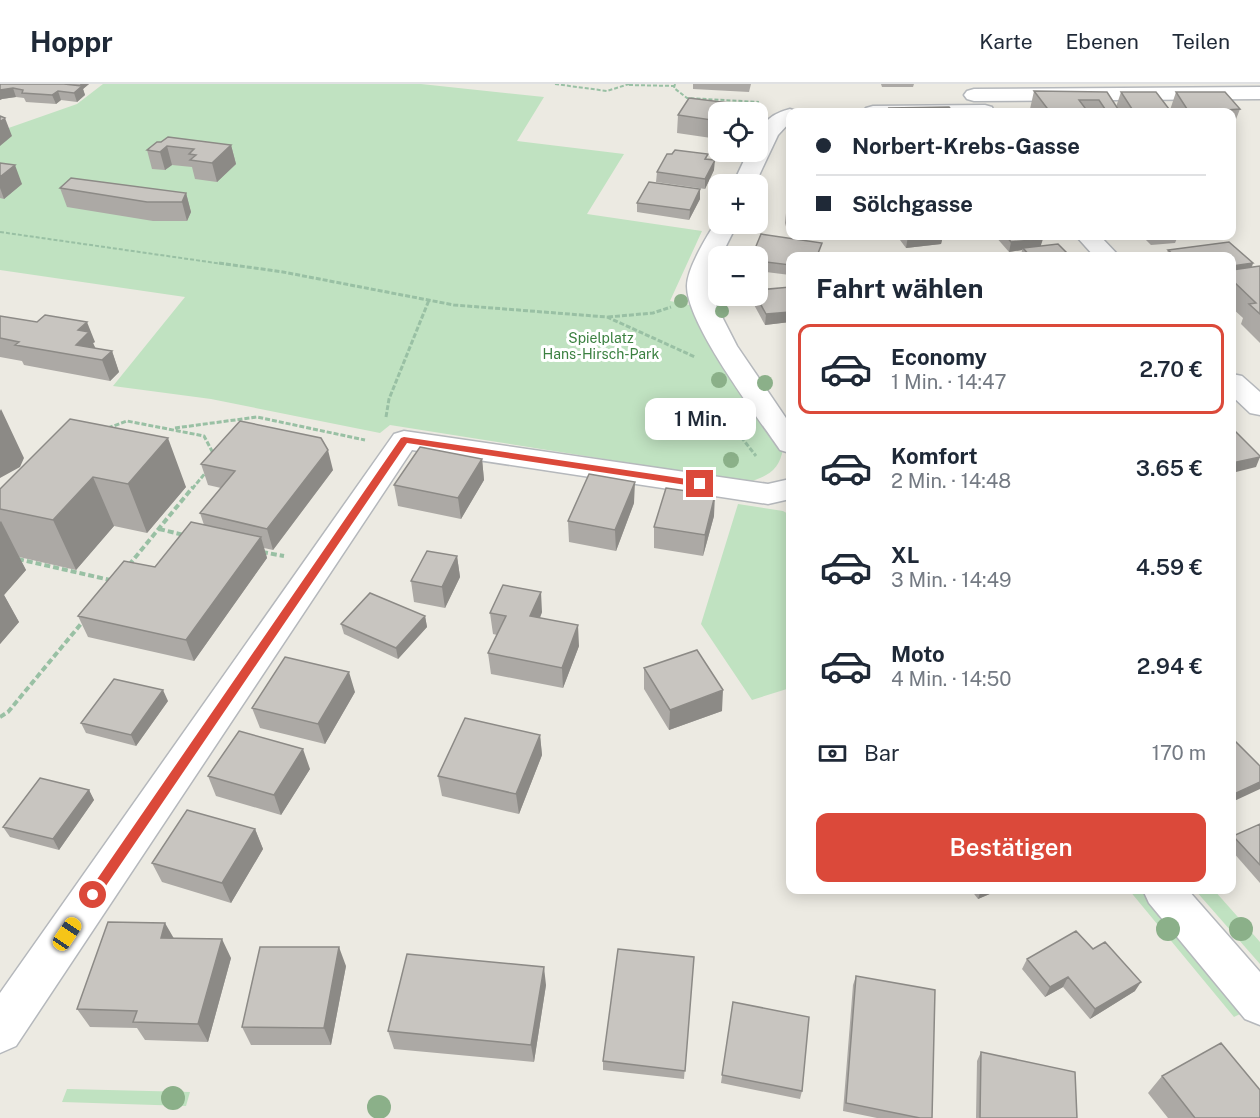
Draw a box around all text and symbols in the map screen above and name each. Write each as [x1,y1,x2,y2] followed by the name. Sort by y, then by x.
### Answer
[30,25,113,58] text: Hoppr
[979,29,1033,54] text: Karte
[1066,29,1139,54] text: Ebenen
[1172,29,1230,54] text: Teilen
[708,102,768,306] map controls
[708,102,768,162] button: locate
[852,133,1080,159] text: Norbert-Krebs-Gasse
[708,174,768,234] button: +
[852,191,973,217] text: Sölchgasse
[708,246,768,306] button: −
[816,272,984,304] text: Fahrt wählen
[543,330,660,362] park label: Spielplatz Hans-Hirsch-Park
[819,342,873,396] icon: car
[891,344,987,370] text: Economy
[1139,356,1203,382] text: 2.70 €
[891,370,1007,394] text: 1 Min. · 14:47
[644,397,756,439] callout: 1 Min.
[674,407,727,431] text: 1 Min.
[819,441,873,495] icon: car
[891,443,978,469] text: Komfort
[1136,455,1203,481] text: 3.65 €
[891,469,1011,493] text: 2 Min. · 14:48
[686,470,713,497] route end
[819,540,873,594] icon: car
[891,542,919,568] text: XL
[1136,554,1203,580] text: 4.59 €
[891,568,1012,592] text: 3 Min. · 14:49
[819,639,873,693] icon: car
[891,641,945,667] text: Moto
[1137,653,1203,679] text: 2.94 €
[891,667,1012,691] text: 4 Min. · 14:50
[816,737,849,770] icon: cash
[864,740,900,766] text: Bar
[1152,741,1206,765] text: 170 m
[816,813,1206,882] button: Bestätigen
[79,881,106,908] route start
[49,914,85,954] car

